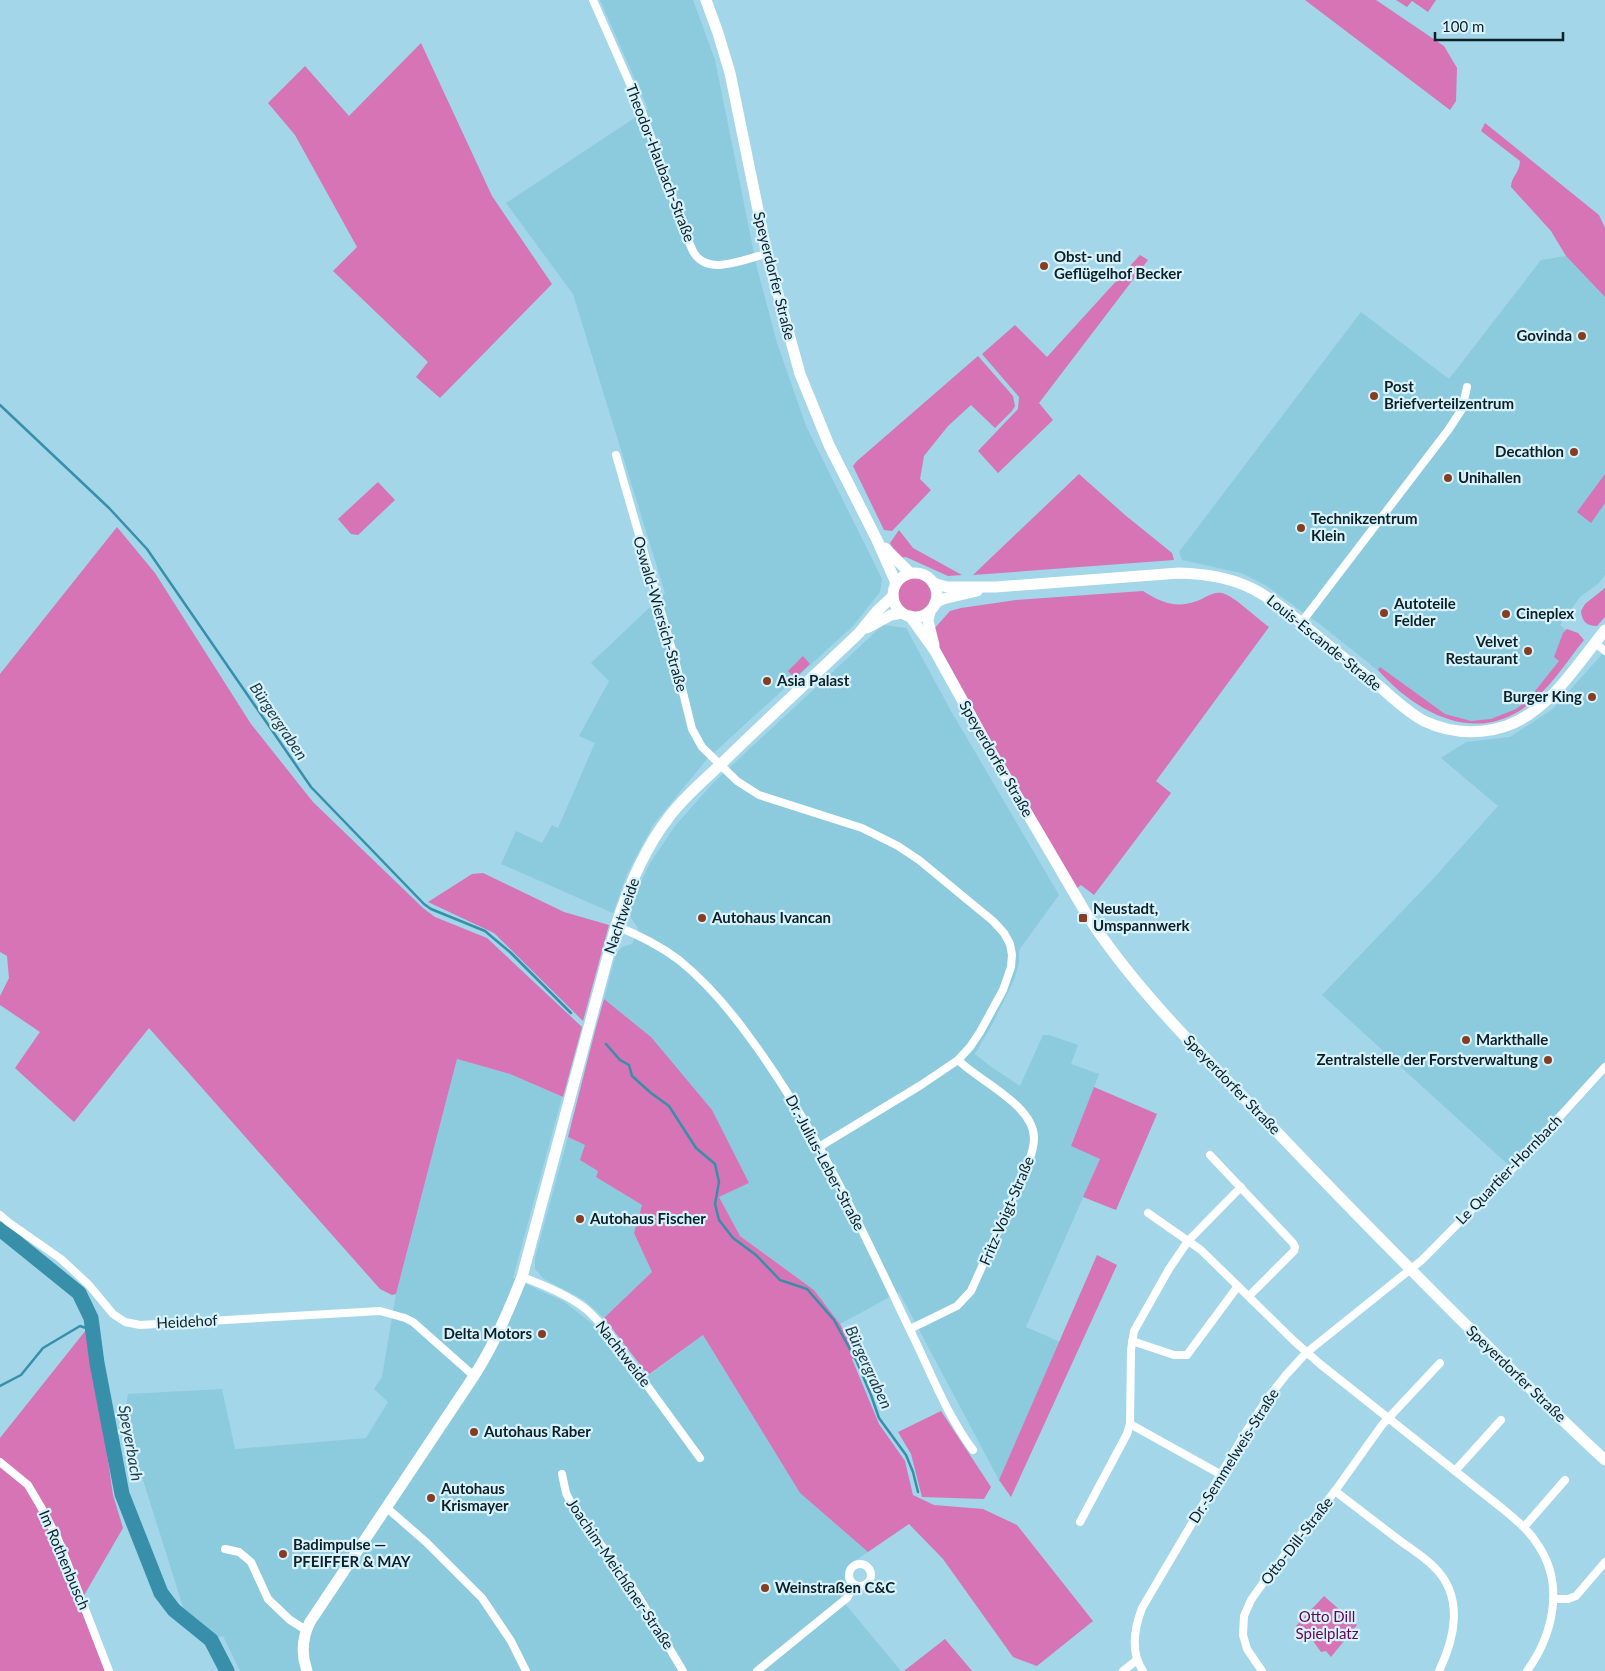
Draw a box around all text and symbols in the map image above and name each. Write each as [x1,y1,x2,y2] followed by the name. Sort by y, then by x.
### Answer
[1435,10,1562,42] scale bar
[1442,17,1484,35] text: 100 m
[622,81,699,244] street label: Theodor-Haubach-Straße
[750,210,800,342] street label: Speyerdorfer Straße
[1054,247,1182,282] place label: Obst- und Geflügelhof Becker
[1038,260,1050,272] marker: Obst- und Geflügelhof Becker
[1517,326,1572,344] place label: Govinda
[1576,330,1588,342] marker: Govinda
[1384,377,1514,412] place label: Post Briefverteilzentrum
[1368,390,1380,402] marker: Post Briefverteilzentrum
[1495,442,1564,460] place label: Decathlon
[1568,446,1580,458] marker: Decathlon
[1458,468,1521,486] place label: Unihallen
[1442,472,1454,484] marker: Unihallen
[1311,509,1418,544] place label: Technikzentrum Klein
[1295,522,1307,534] marker: Technikzentrum Klein
[630,534,692,694] street label: Oswald-Wiersich-Straße
[1264,590,1386,694] street label: Louis-Escande-Straße
[1393,594,1456,629] place label: Autoteile Felder
[1516,604,1574,622] place label: Cineplex
[1378,607,1390,619] marker: Autoteile Felder
[1500,608,1512,620] marker: Cineplex
[1446,632,1518,667] place label: Velvet Restaurant
[1522,645,1534,657] marker: Velvet Restaurant
[776,671,850,689] place label: Asia Palast
[761,675,773,687] marker: Asia Palast
[247,678,312,763] water label: Bürgergraben
[1503,687,1582,705] place label: Burger King
[1586,691,1598,703] marker: Burger King
[956,697,1038,820] street label: Speyerdorfer Straße
[600,875,642,956] street label: Nachtweide
[1093,899,1191,934] place label: Neustadt, Umspannwerk
[711,908,831,926] place label: Autohaus Ivancan
[696,912,708,924] marker: Autohaus Ivancan
[1077,912,1089,924] marker: Neustadt, Umspannwerk
[1476,1030,1548,1048] place label: Markthalle
[1181,1031,1285,1138] street label: Speyerdorfer Straße
[1460,1034,1472,1046] marker: Markthalle
[1317,1050,1538,1068] place label: Zentralstelle der Forstverwaltung
[1542,1054,1554,1066] marker: Zentralstelle der Forstverwaltung
[782,1092,869,1234] street label: Dr.-Julius-Leber-Straße
[1451,1111,1565,1228] street label: Le Quartier-Hornbach
[975,1153,1037,1268] street label: Fritz-Voigt-Straße
[589,1209,706,1227] place label: Autohaus Fischer
[574,1213,586,1225] marker: Autohaus Fischer
[156,1310,219,1332] street label: Heidehof
[592,1317,655,1390] street label: Nachtweide
[1463,1321,1570,1426] street label: Speyerdorfer Straße
[842,1322,897,1411] water label: Bürgergraben
[443,1324,532,1342] place label: Delta Motors
[536,1328,548,1340] marker: Delta Motors
[1184,1385,1282,1526] street label: Dr.-Semmelweis-Straße
[115,1403,148,1482] water label: Speyerbach
[483,1422,591,1440] place label: Autohaus Raber
[468,1426,480,1438] marker: Autohaus Raber
[440,1479,509,1514] place label: Autohaus Krismayer
[425,1492,437,1504] marker: Autohaus Krismayer
[1256,1493,1336,1588] street label: Otto-Dill-Straße
[564,1495,678,1652] street label: Joachim-Meichßner-Straße
[36,1507,94,1612] street label: Im Rothenbusch
[293,1535,411,1570] place label: Badimpulse — PFEIFFER & MAY
[277,1548,289,1560] marker: Badimpulse — PFEIFFER & MAY
[775,1578,895,1596] place label: Weinstraßen C&C
[759,1582,771,1594] marker: Weinstraßen C&C
[1296,1607,1359,1642] park label: Otto Dill Spielplatz

